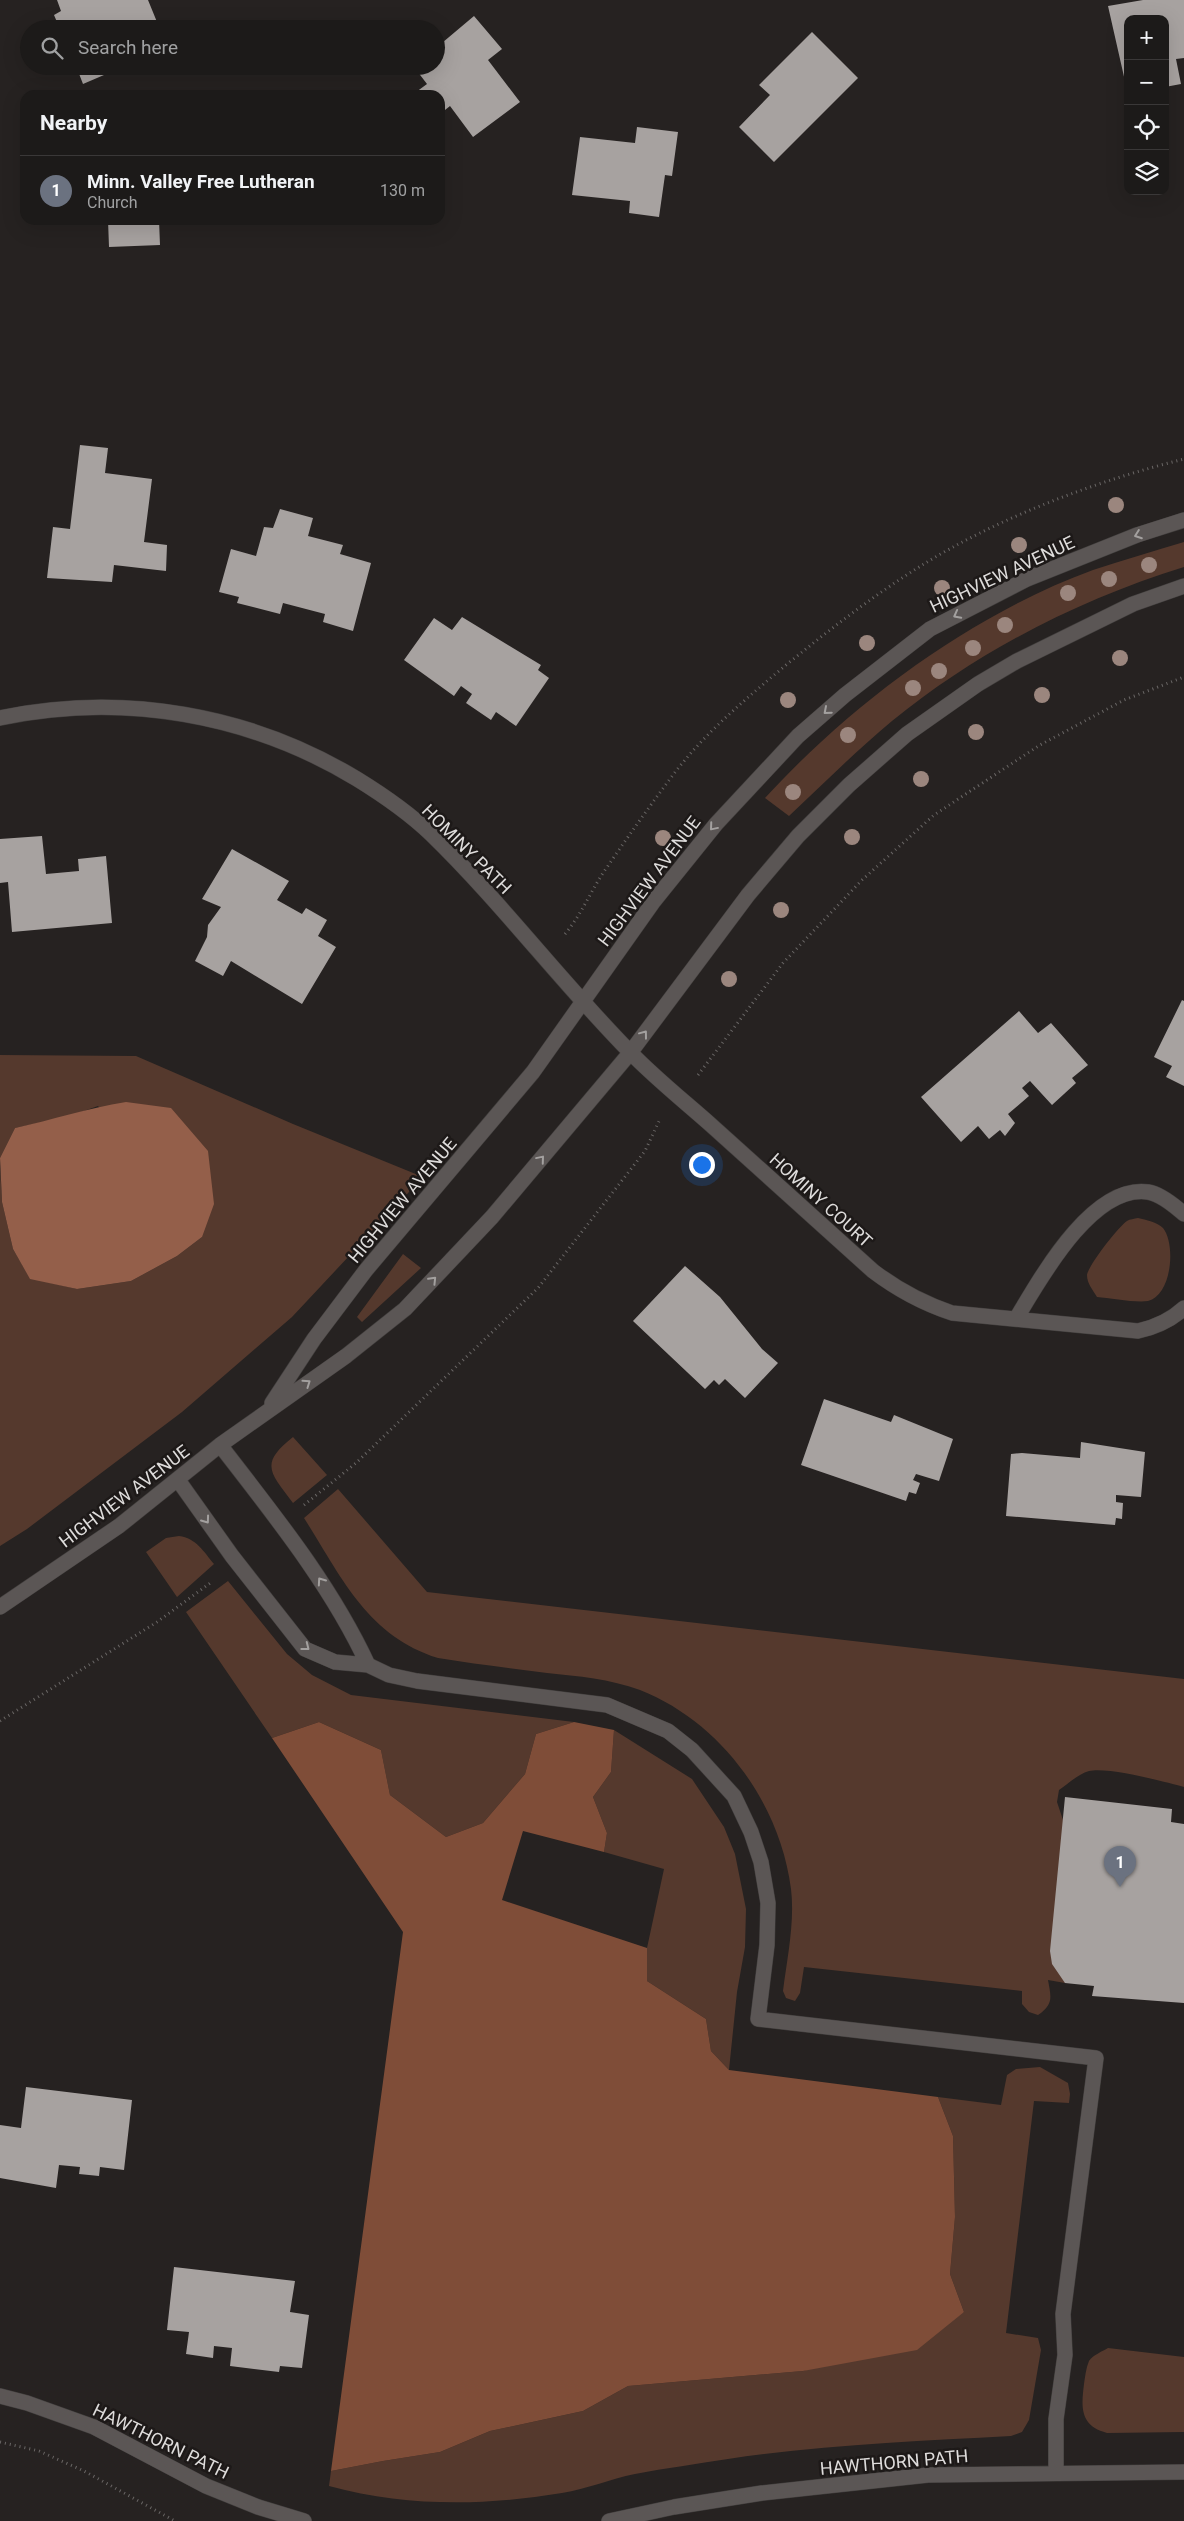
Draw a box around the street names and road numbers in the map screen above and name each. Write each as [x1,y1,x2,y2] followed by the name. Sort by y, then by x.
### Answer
[926,531,1078,617] street label: HIGHVIEW AVENUE
[418,800,516,898] street label: HOMINY PATH
[593,812,705,950] street label: HIGHVIEW AVENUE
[343,1133,461,1267] street label: HIGHVIEW AVENUE
[765,1148,877,1252] street label: HOMINY COURT
[55,1440,193,1552] street label: HIGHVIEW AVENUE
[89,2399,233,2483] street label: HAWTHORN PATH
[819,2445,969,2479] street label: HAWTHORN PATH

